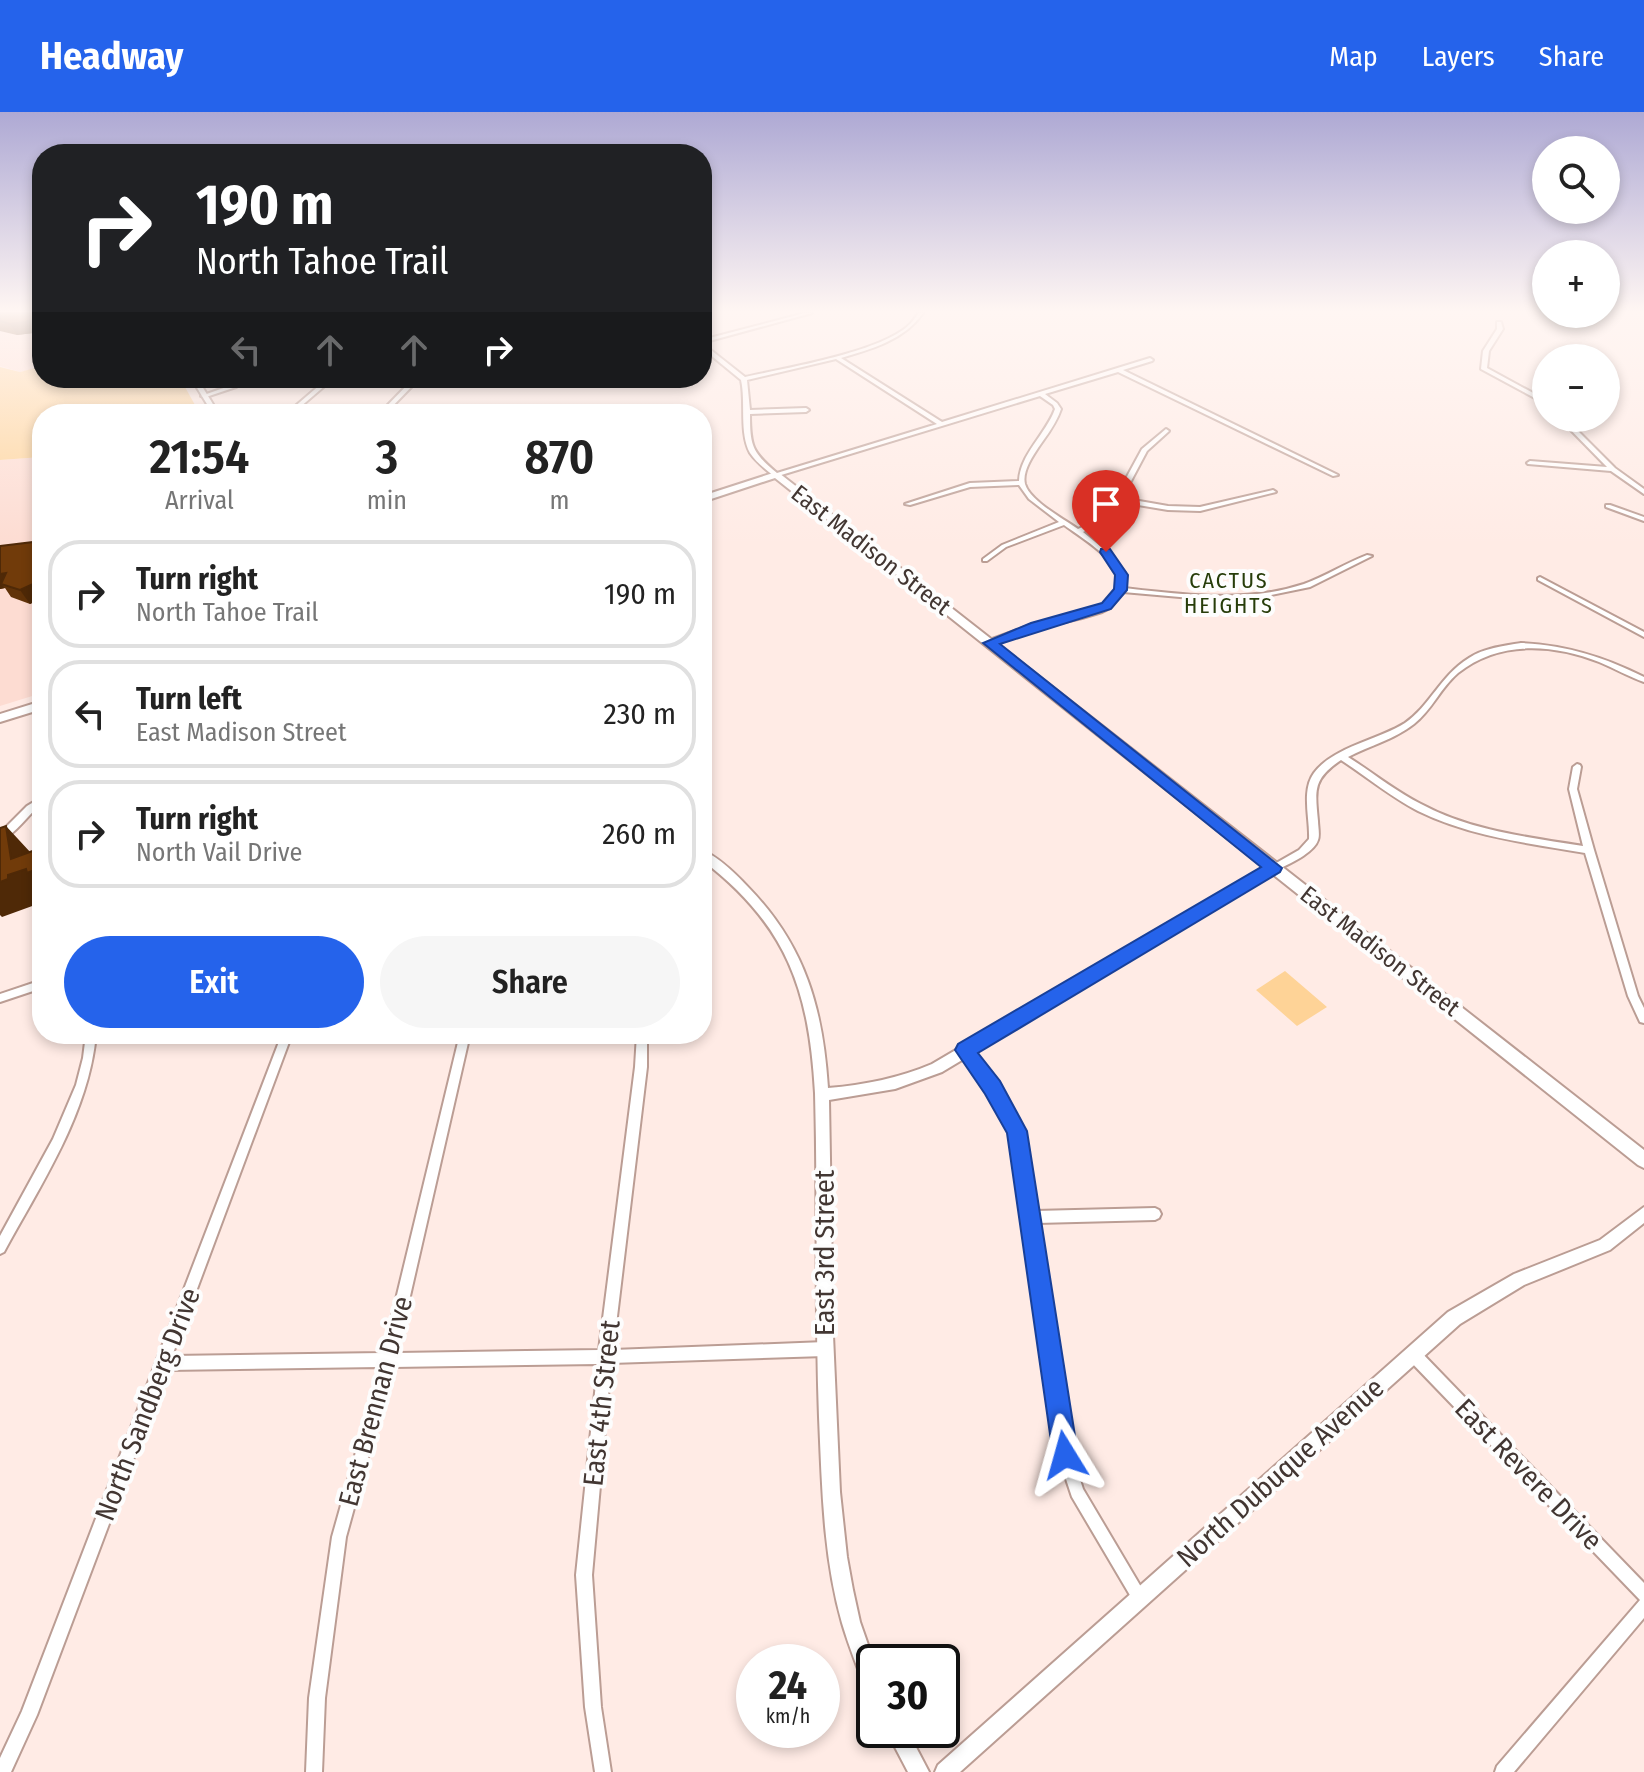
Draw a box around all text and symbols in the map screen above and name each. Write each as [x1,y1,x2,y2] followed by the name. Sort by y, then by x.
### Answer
[40,33,183,79] text: Headway
[1329,40,1378,73] text: Map
[1422,40,1495,73] text: Layers
[1539,40,1604,73] text: Share
[1532,136,1620,432] map controls
[1532,136,1620,224] button: search
[196,172,334,239] text: 190 m
[64,176,168,280] icon: right
[196,240,448,284] text: North Tahoe Trail
[1532,240,1620,328] button: +
[224,328,268,372] icon: left
[308,328,352,372] icon: ahead
[392,328,436,372] icon: ahead
[476,328,520,372] icon: right
[1532,344,1620,432] button: −
[149,428,249,486] text: 21:54
[376,428,398,486] text: 3
[524,428,595,486] text: 870
[1072,470,1140,552] pin
[786,479,956,621] street label: East Madison Street
[1084,482,1128,526] icon: arrive
[165,485,234,516] text: Arrival
[367,485,407,516] text: min
[549,485,569,516] text: m
[136,561,258,597] text: Turn right
[1184,567,1274,619] district label: CACTUS HEIGHTS
[68,572,112,616] icon: right
[604,576,676,612] text: 190 m
[136,597,318,628] text: North Tahoe Trail
[136,681,242,717] text: Turn left
[68,692,112,736] icon: left
[604,696,676,732] text: 230 m
[136,717,346,748] text: East Madison Street
[136,801,258,837] text: Turn right
[68,812,112,856] icon: right
[602,816,676,852] text: 260 m
[136,837,302,868] text: North Vail Drive
[1295,880,1465,1022] street label: East Madison Street
[64,936,364,1028] button: Exit
[380,936,680,1028] button: Share
[808,1169,841,1336] street label: East 3rd Street
[88,1283,207,1525] street label: North Sandberg Drive
[332,1293,419,1510] street label: East Brennan Drive
[576,1317,627,1488] street label: East 4th Street
[1170,1371,1390,1574] street label: North Dubuque Avenue
[1448,1392,1609,1557] street label: East Revere Drive
[1023,1413,1107,1497] position arrow
[856,1644,960,1748] speed limit sign: 30
[769,1662,807,1710] text: 24
[766,1704,810,1728] text: km/h

